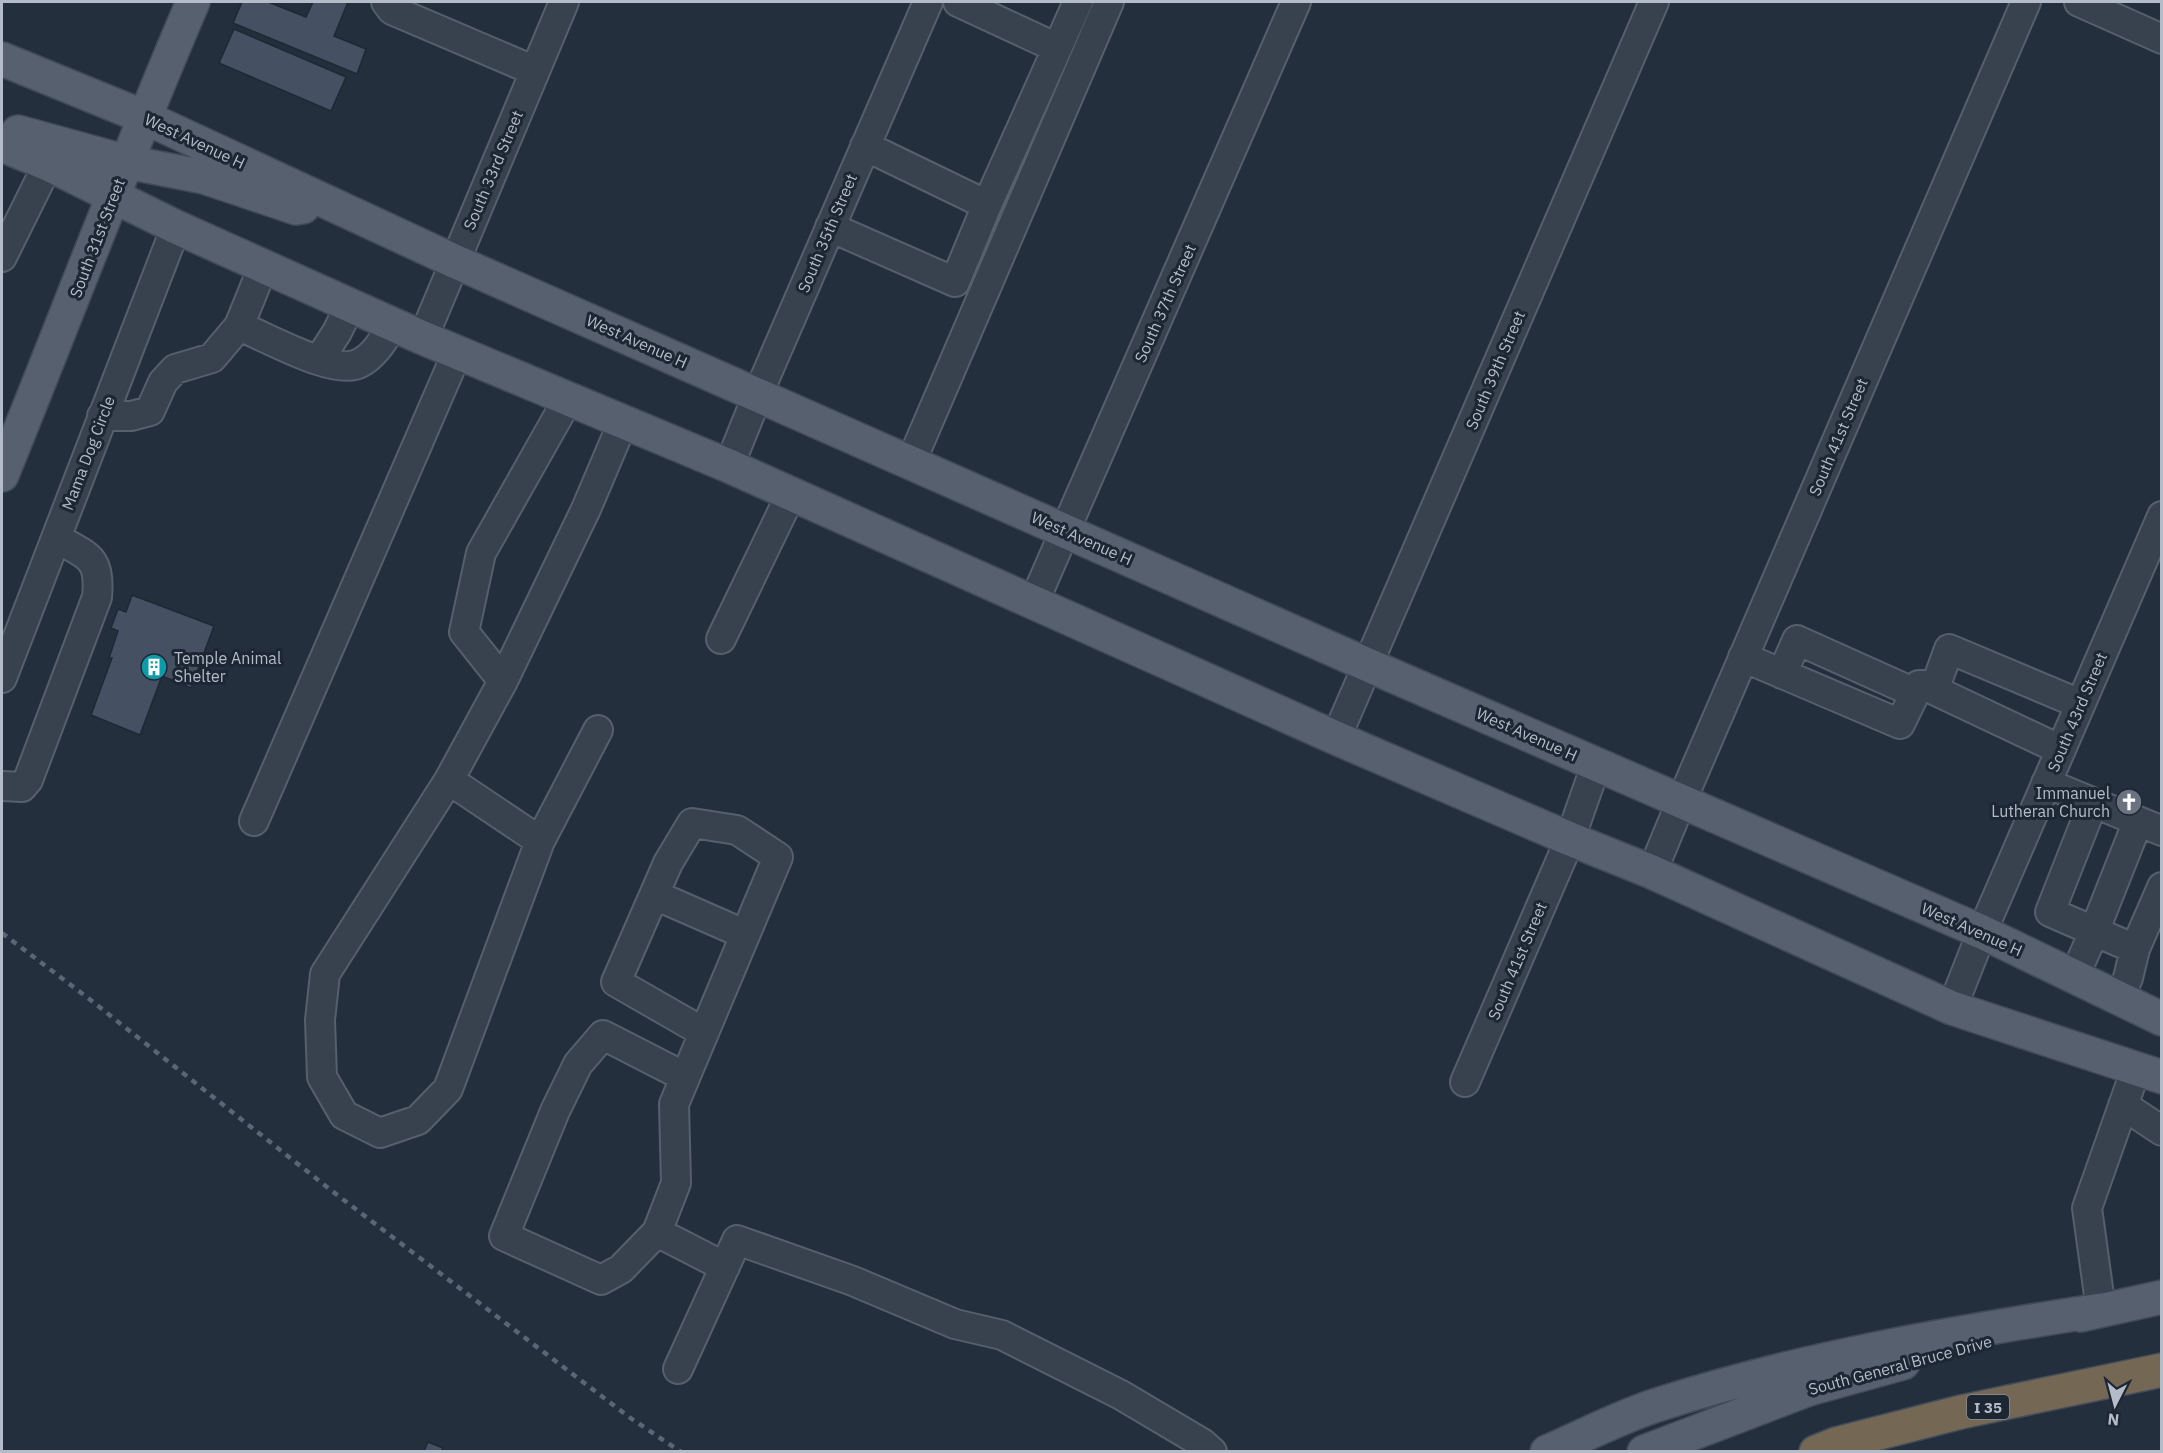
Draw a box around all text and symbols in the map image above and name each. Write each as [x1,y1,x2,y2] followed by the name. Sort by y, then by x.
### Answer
[459,107,527,233] street label: South 33rd Street
[142,109,248,173] street label: West Avenue H
[793,170,861,296] street label: South 35th Street
[65,176,129,300] street label: South 31st Street
[1130,241,1200,365] street label: South 37th Street
[1461,307,1529,433] street label: South 39th Street
[583,310,691,372] street label: West Avenue H
[1804,375,1872,499] street label: South 41st Street
[57,393,119,513] street label: Mama Dog Circle
[1028,507,1136,569] street label: West Avenue H
[174,648,281,686] place label: Temple Animal Shelter
[2043,649,2111,775] street label: South 43rd Street
[139,652,169,682] building icon: Temple Animal Shelter
[1473,703,1581,765] street label: West Avenue H
[1991,783,2110,821] place label: Immanuel Lutheran Church
[2114,787,2144,817] church icon: Immanuel Lutheran Church
[1918,898,2026,960] street label: West Avenue H
[1483,899,1551,1023] street label: South 41st Street
[1806,1331,1994,1399] street label: South General Bruce Drive
[2085,1375,2145,1435] north arrow
[1967,1395,2009,1419] road number: I 35
[2107,1409,2120,1430] text: N

